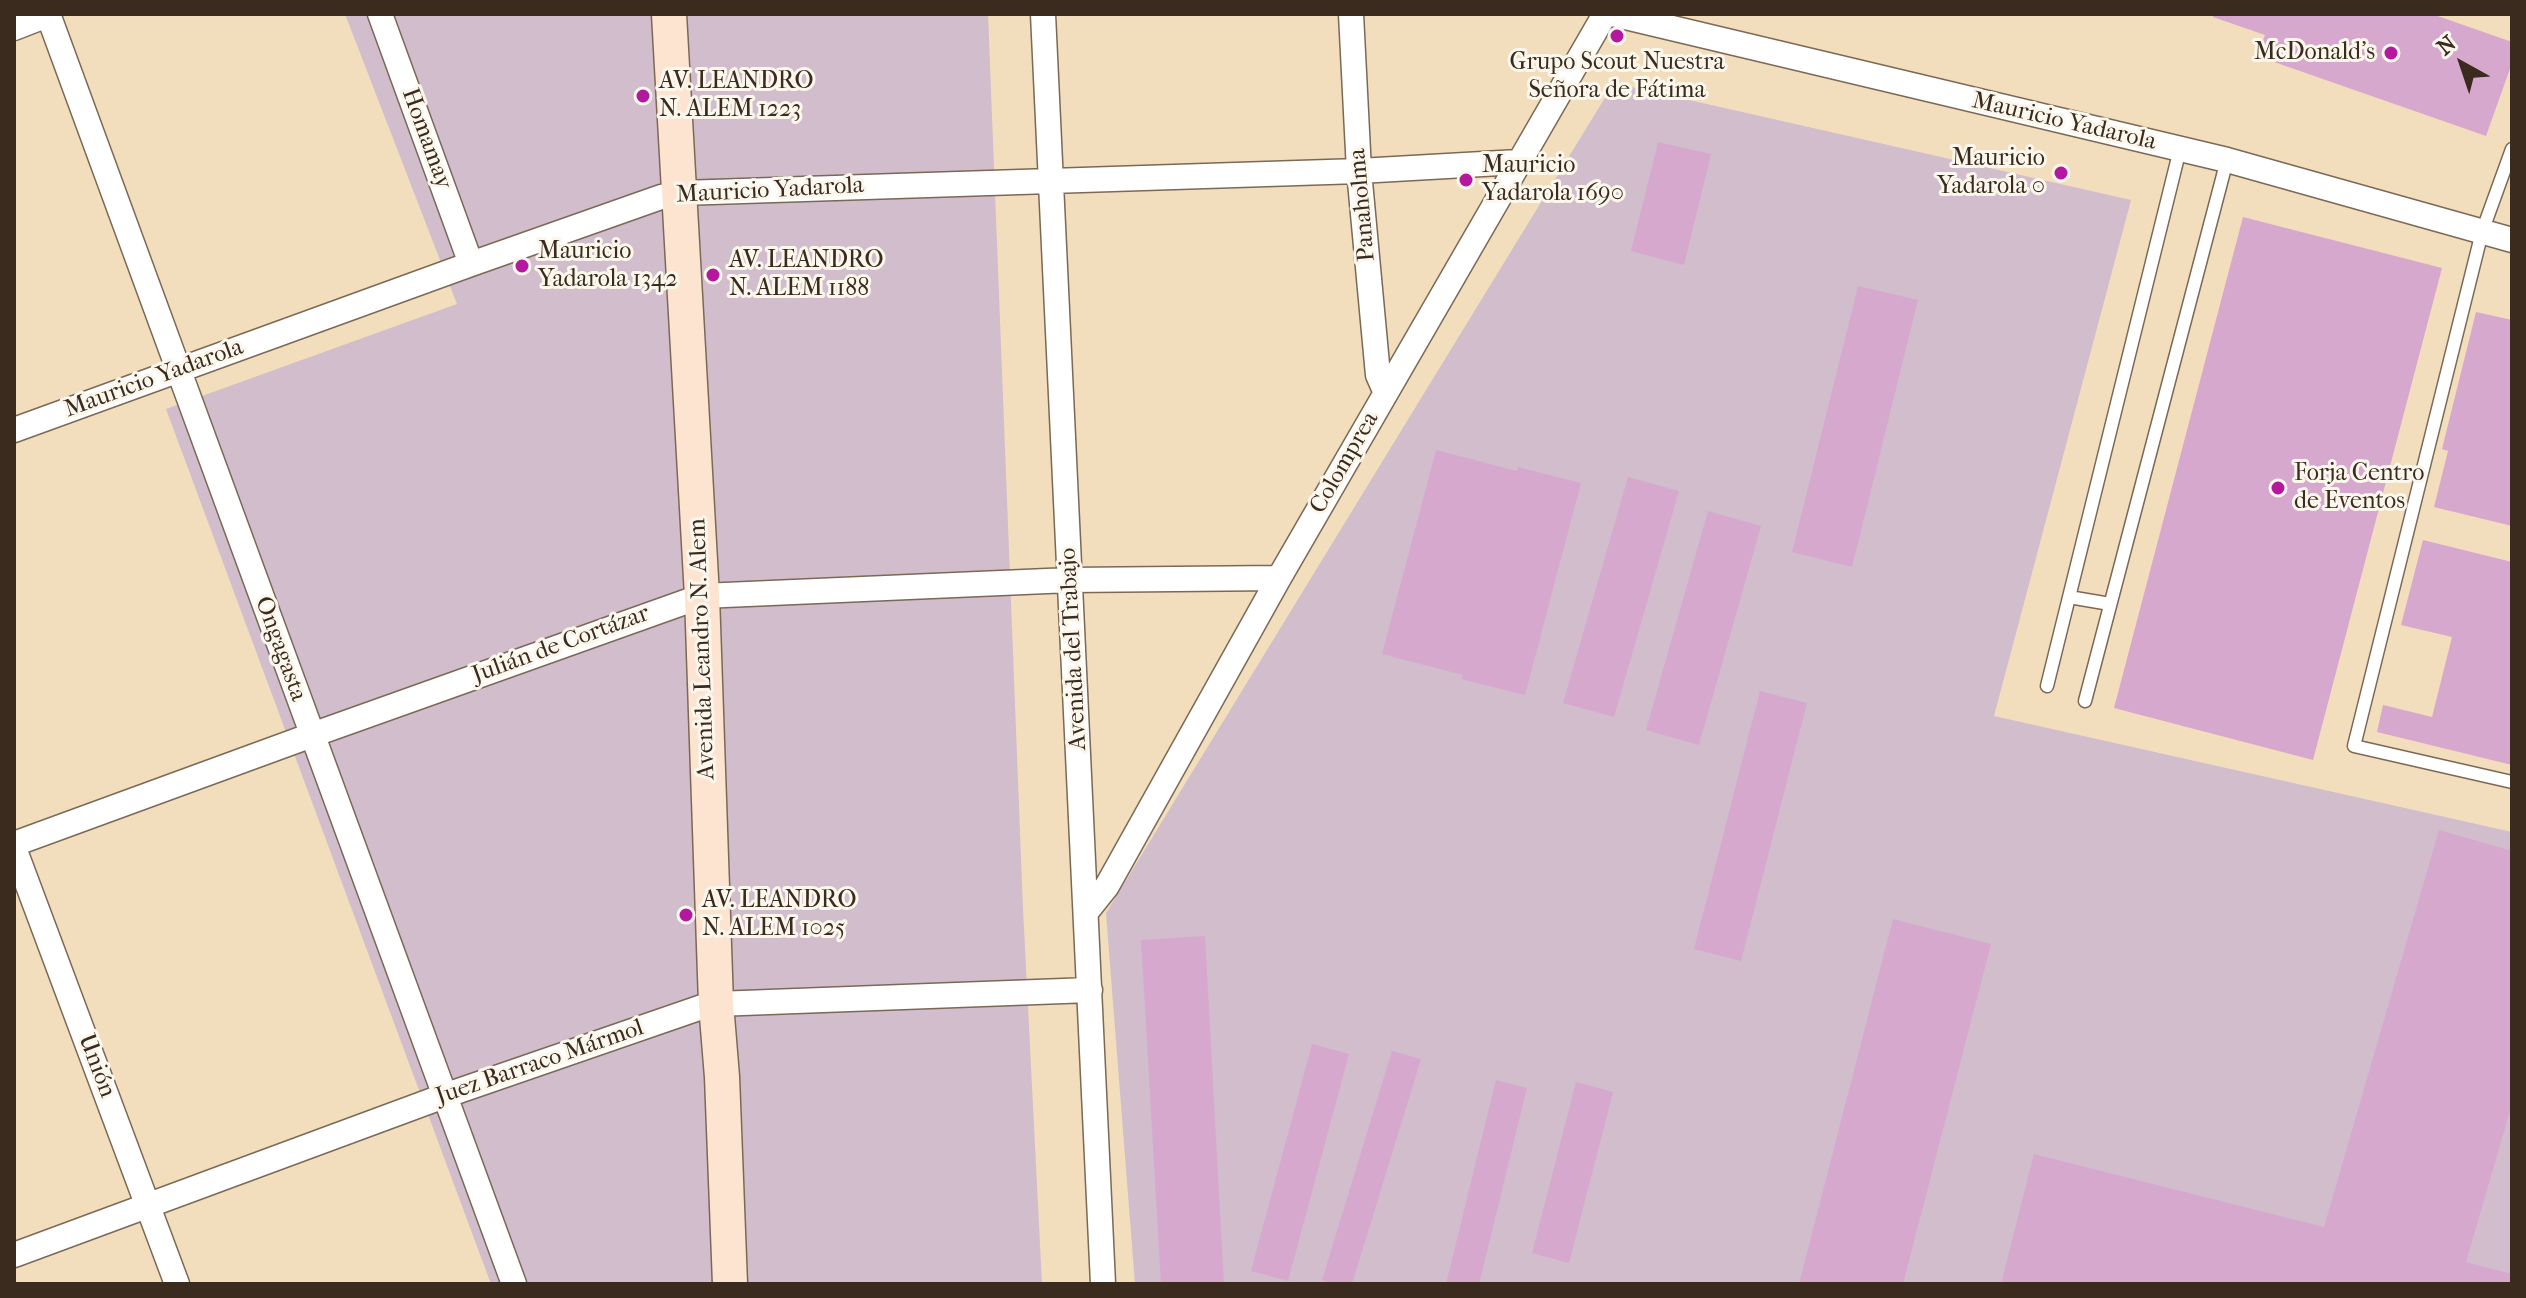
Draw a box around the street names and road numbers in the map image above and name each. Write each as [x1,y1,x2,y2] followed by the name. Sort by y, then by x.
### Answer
[394,85,458,193] street label: Homamay
[1969,87,2159,157] street label: Mauricio Yadarola
[1344,147,1382,263] street label: Panaholma
[675,172,865,210] street label: Mauricio Yadarola
[61,333,247,425] street label: Mauricio Yadarola
[1304,407,1386,519] street label: Colomprea
[684,518,722,780] street label: Avenida Leandro N. Alem
[1054,547,1094,751] street label: Avenida del Trabajo
[248,593,312,705] street label: Ongagasta
[469,600,653,690] street label: Julián de Cortázar
[432,1014,648,1112] street label: Juez Barraco Mármol
[71,1030,121,1102] street label: Unión

